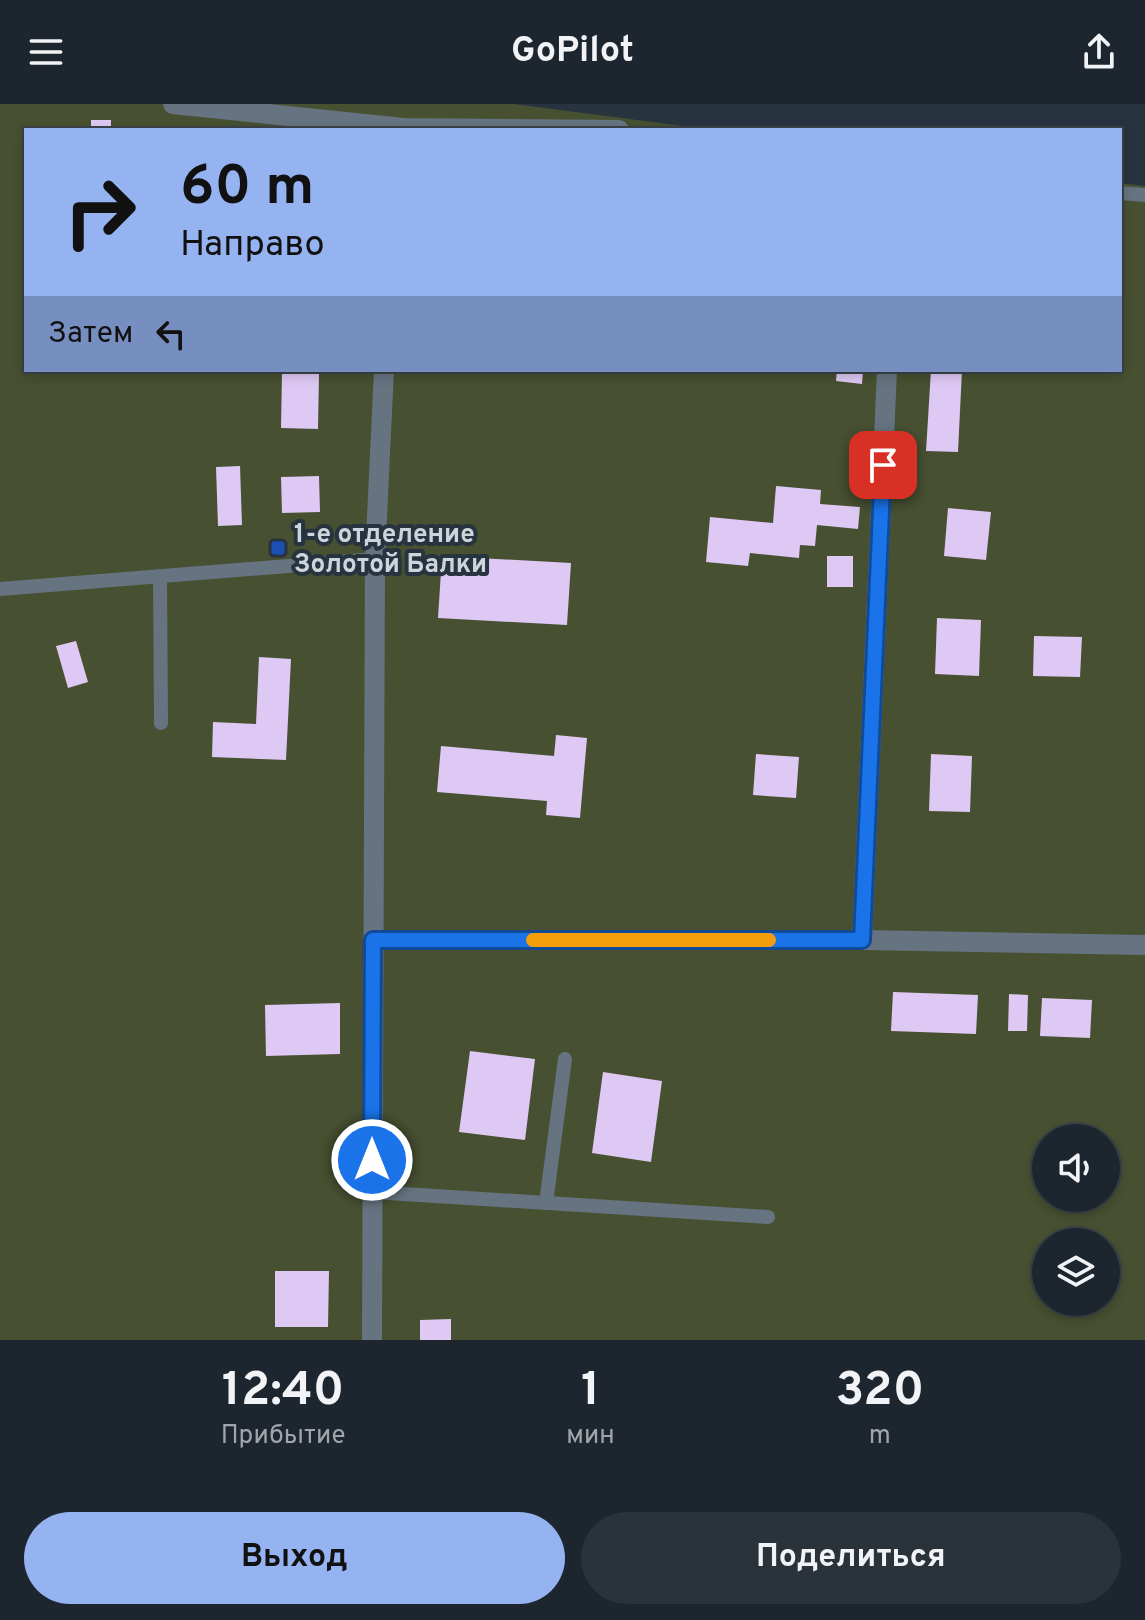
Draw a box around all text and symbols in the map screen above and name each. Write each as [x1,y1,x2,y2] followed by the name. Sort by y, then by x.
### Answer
[511,29,634,75] text: GoPilot
[24,30,68,74] icon: menu
[1077,30,1121,74] icon: share
[180,154,314,224] text: 60 m
[48,160,152,264] icon: right
[180,223,325,269] text: Направо
[149,312,193,356] icon: left
[48,316,133,353] text: Затем
[849,431,917,499] pin
[861,443,905,487] icon: arrive
[294,519,487,582] place label: 1-е отделение Золотой Балки
[269,539,287,557] marker: 1-е отделение Золотой Балки
[330,1118,414,1202] position arrow
[1032,1124,1120,1316] map controls
[1032,1124,1120,1212] button: sound
[1032,1228,1120,1316] button: layers
[222,1362,344,1422] text: 12:40
[581,1362,600,1422] text: 1
[836,1362,924,1422] text: 320
[221,1420,345,1453] text: Прибытие
[566,1420,615,1453] text: мин
[869,1420,891,1453] text: m
[24,1512,565,1604] button: Выход
[581,1512,1121,1604] button: Поделиться

